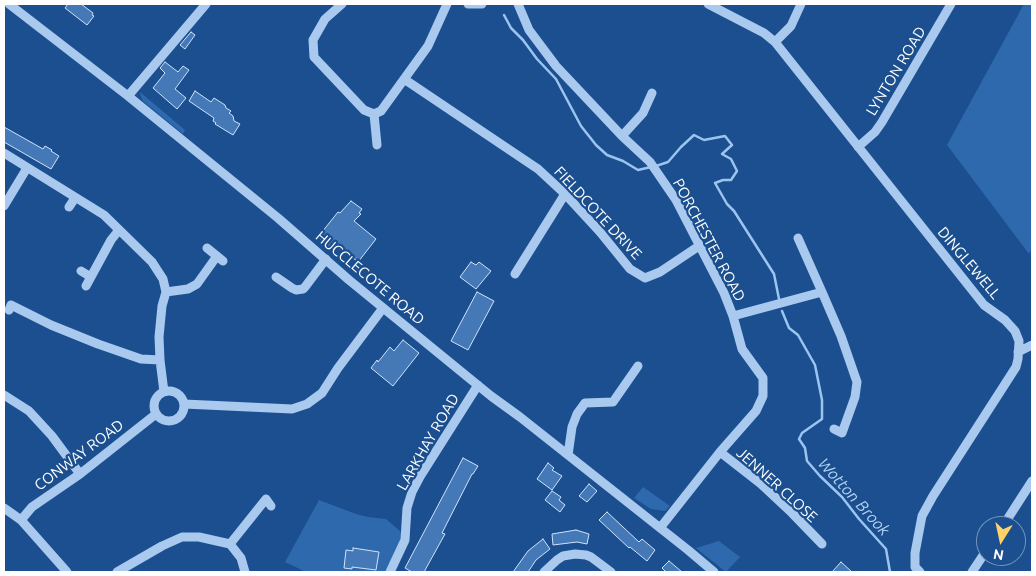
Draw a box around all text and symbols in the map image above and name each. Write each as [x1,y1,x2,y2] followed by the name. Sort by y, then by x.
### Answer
[862,23,930,119] street label: LYNTON ROAD
[550,163,646,263] street label: FIELDCOTE DRIVE
[669,176,749,304] street label: PORCHESTER ROAD
[934,223,1004,303] street label: DINGLEWELL
[312,227,428,329] street label: HUCCLECOTE ROAD
[393,390,463,494] street label: LARKHAY ROAD
[31,416,127,494] street label: CONWAY ROAD
[733,444,821,526] street label: JENNER CLOSE
[814,454,894,540] water label: Wotton Brook
[976,516,1026,566] north arrow
[992,546,1005,564] text: N

